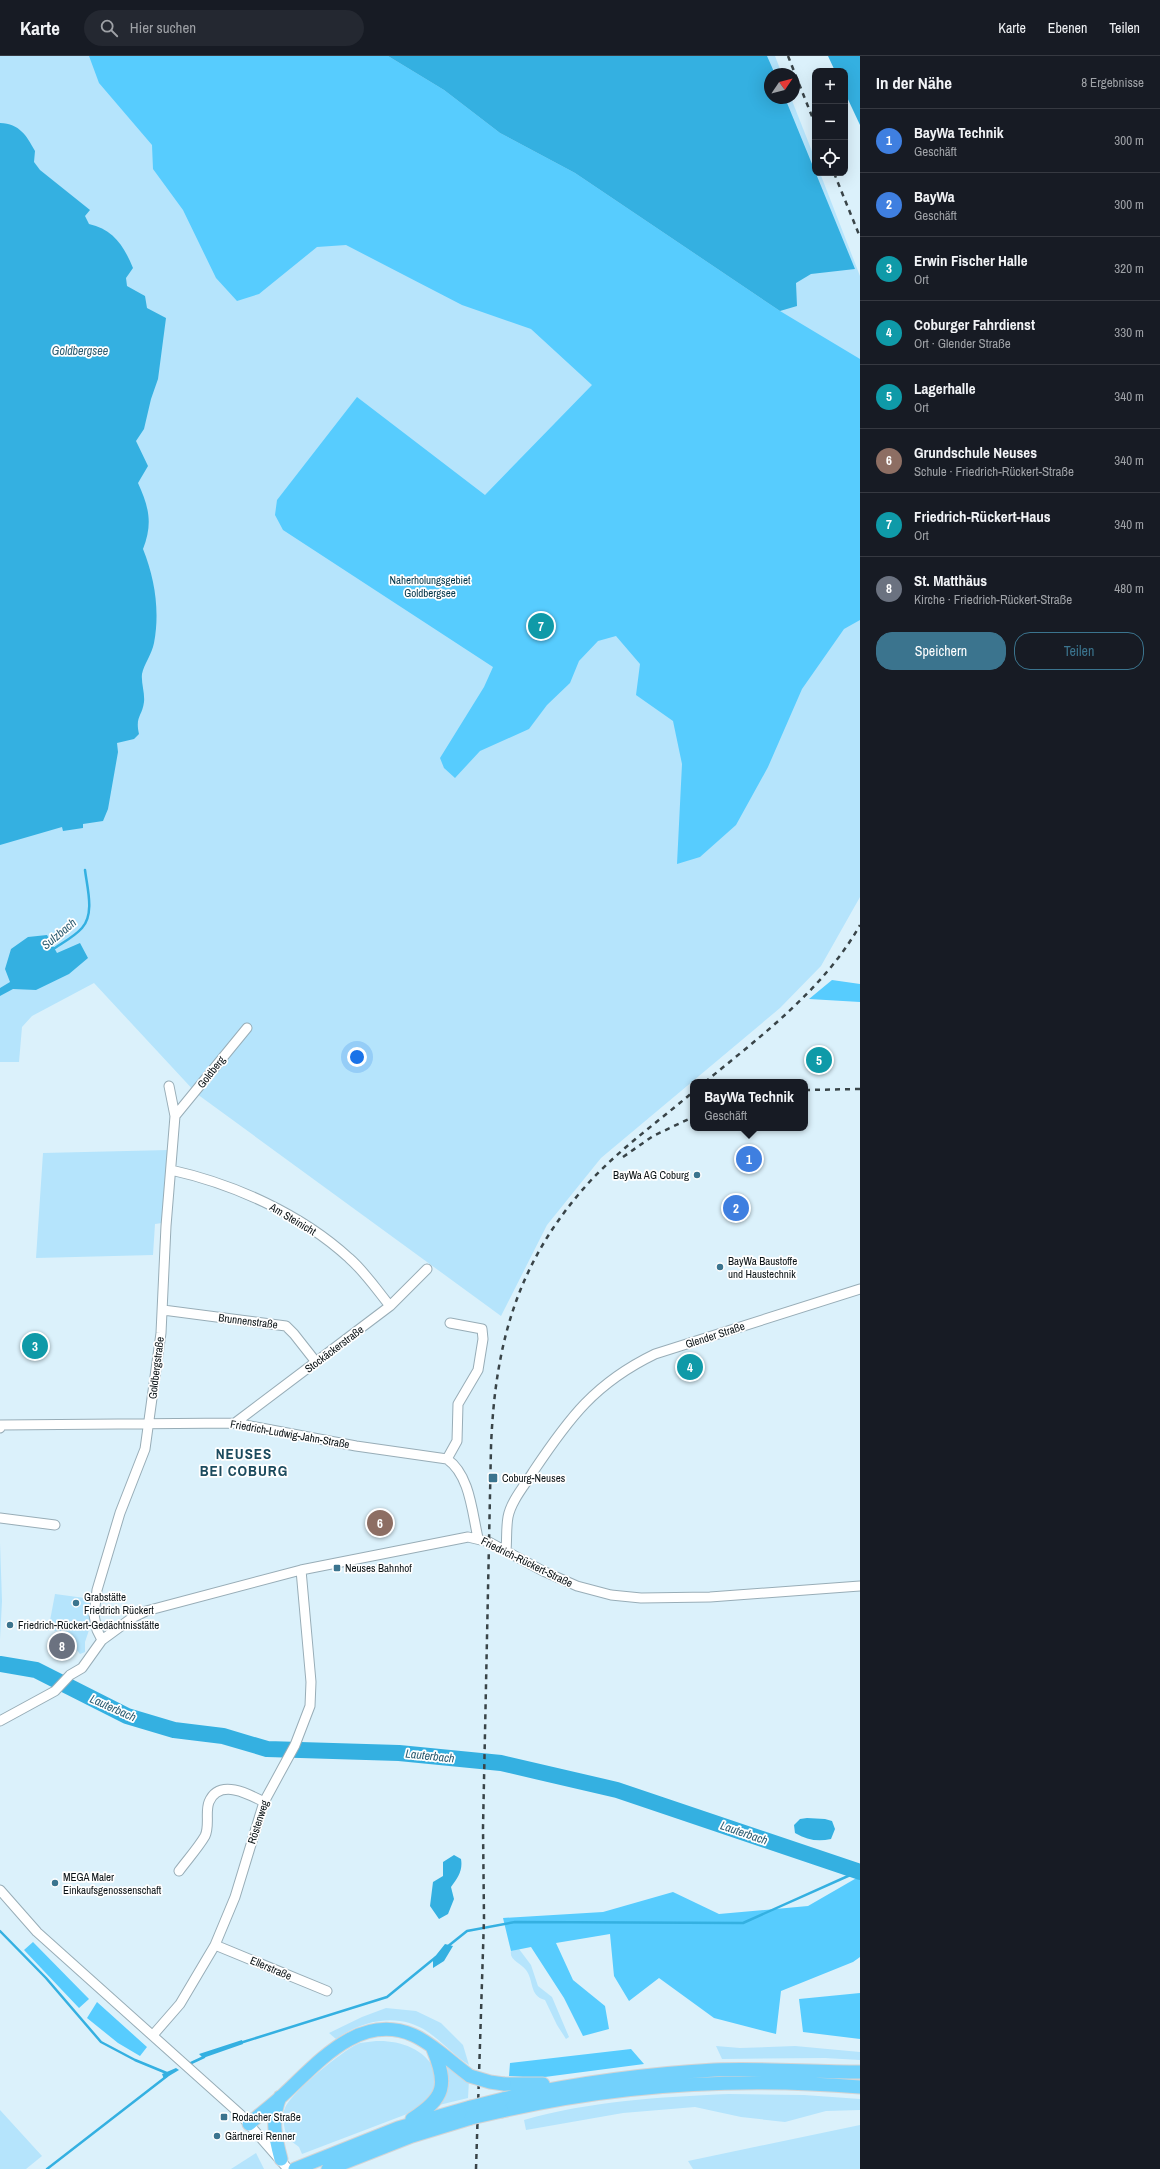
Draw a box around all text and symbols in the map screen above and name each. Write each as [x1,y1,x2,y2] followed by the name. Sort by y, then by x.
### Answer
[84,10,364,46] search box
[20,15,60,41] text: Karte
[98,17,120,39] icon: search
[130,17,196,38] text: Hier suchen
[998,19,1026,37] text: Karte
[1048,19,1087,37] text: Ebenen
[1109,19,1140,37] text: Teilen
[764,68,800,104] north arrow
[812,68,848,176] map controls
[812,68,848,104] button: +
[876,71,952,94] text: In der Nähe
[1081,74,1144,91] text: 8 Ergebnisse
[812,104,848,140] button: −
[914,122,1004,143] text: BayWa Technik
[886,132,892,149] text: 1
[1114,132,1144,149] text: 300 m
[812,140,848,176] button: locate
[914,143,957,160] text: Geschäft
[914,186,955,207] text: BayWa
[886,196,892,213] text: 2
[1114,196,1144,213] text: 300 m
[914,207,957,224] text: Geschäft
[914,250,1028,271] text: Erwin Fischer Halle
[886,260,892,277] text: 3
[1114,260,1144,277] text: 320 m
[914,271,929,288] text: Ort
[914,314,1035,335] text: Coburger Fahrdienst
[886,324,892,341] text: 4
[1114,324,1144,341] text: 330 m
[914,335,1011,352] text: Ort · Glender Straße
[52,343,109,359] water label: Goldbergsee
[914,378,976,399] text: Lagerhalle
[886,388,892,405] text: 5
[1114,388,1144,405] text: 340 m
[914,399,929,416] text: Ort
[914,442,1037,463] text: Grundschule Neuses
[886,452,892,469] text: 6
[1114,452,1144,469] text: 340 m
[914,463,1074,480] text: Schule · Friedrich-Rückert-Straße
[914,506,1051,527] text: Friedrich-Rückert-Haus
[886,516,892,533] text: 7
[1114,516,1144,533] text: 340 m
[914,527,929,544] text: Ort
[914,570,987,591] text: St. Matthäus
[389,573,471,600] park label: Naherholungsgebiet Goldbergsee
[886,580,892,597] text: 8
[1114,580,1144,597] text: 480 m
[914,591,1072,608] text: Kirche · Friedrich-Rückert-Straße
[528,611,554,641] pin: 7
[876,632,1006,670] button: Speichern
[1014,632,1144,670] button: Teilen
[38,915,80,953] water label: Sulzbach
[806,1045,832,1075] pin: 5
[347,1047,367,1067] your location
[194,1053,228,1091] street label: Goldberg
[690,1079,808,1131] popup
[704,1086,794,1107] text: BayWa Technik
[704,1107,747,1124] text: Geschäft
[736,1144,762,1174] pin: 1
[613,1168,689,1182] place label: BayWa AG Coburg
[692,1170,702,1180] marker: BayWa AG Coburg
[723,1193,749,1223] pin: 2
[266,1199,319,1239] street label: Am Steinicht
[728,1254,797,1281] place label: BayWa Baustoffe und Haustechnik
[715,1262,725,1272] marker: BayWa Baustoffe und Haustechnik
[218,1310,278,1332] street label: Brunnenstraße
[684,1319,746,1351] street label: Glender Straße
[302,1322,366,1376] street label: Stockäckerstraße
[22,1331,48,1361] pin: 3
[145,1336,167,1400] street label: Goldbergstraße
[677,1352,703,1382] pin: 4
[229,1417,351,1451] street label: Friedrich-Ludwig-Jahn-Straße
[200,1443,288,1481] district label: NEUSES BEI COBURG
[502,1471,566,1485] place label: Coburg-Neuses
[487,1472,499,1484] marker: Coburg-Neuses
[367,1508,393,1538] pin: 6
[479,1534,575,1590] street label: Friedrich-Rückert-Straße
[345,1561,412,1575] place label: Neuses Bahnhof
[332,1563,342,1573] marker: Neuses Bahnhof
[84,1590,154,1617] place label: Grabstätte Friedrich Rückert
[71,1598,81,1608] marker: Grabstätte Friedrich Rückert
[18,1618,159,1632] place label: Friedrich-Rückert-Gedächtnisstätte
[5,1620,15,1630] marker: Friedrich-Rückert-Gedächtnisstätte
[49,1631,75,1661] pin: 8
[87,1691,139,1725] water label: Lauterbach
[405,1745,455,1767] water label: Lauterbach
[244,1798,272,1846] street label: Röstenweg
[718,1817,770,1849] water label: Lauterbach
[63,1870,162,1897] place label: MEGA Maler Einkaufsgenossenschaft
[50,1878,60,1888] marker: MEGA Maler Einkaufsgenossenschaft
[248,1953,294,1983] street label: Ellerstraße
[232,2110,301,2124] place label: Rodacher Straße
[219,2112,229,2122] marker: Rodacher Straße
[225,2129,295,2143] place label: Gärtnerei Renner
[212,2131,222,2141] marker: Gärtnerei Renner

